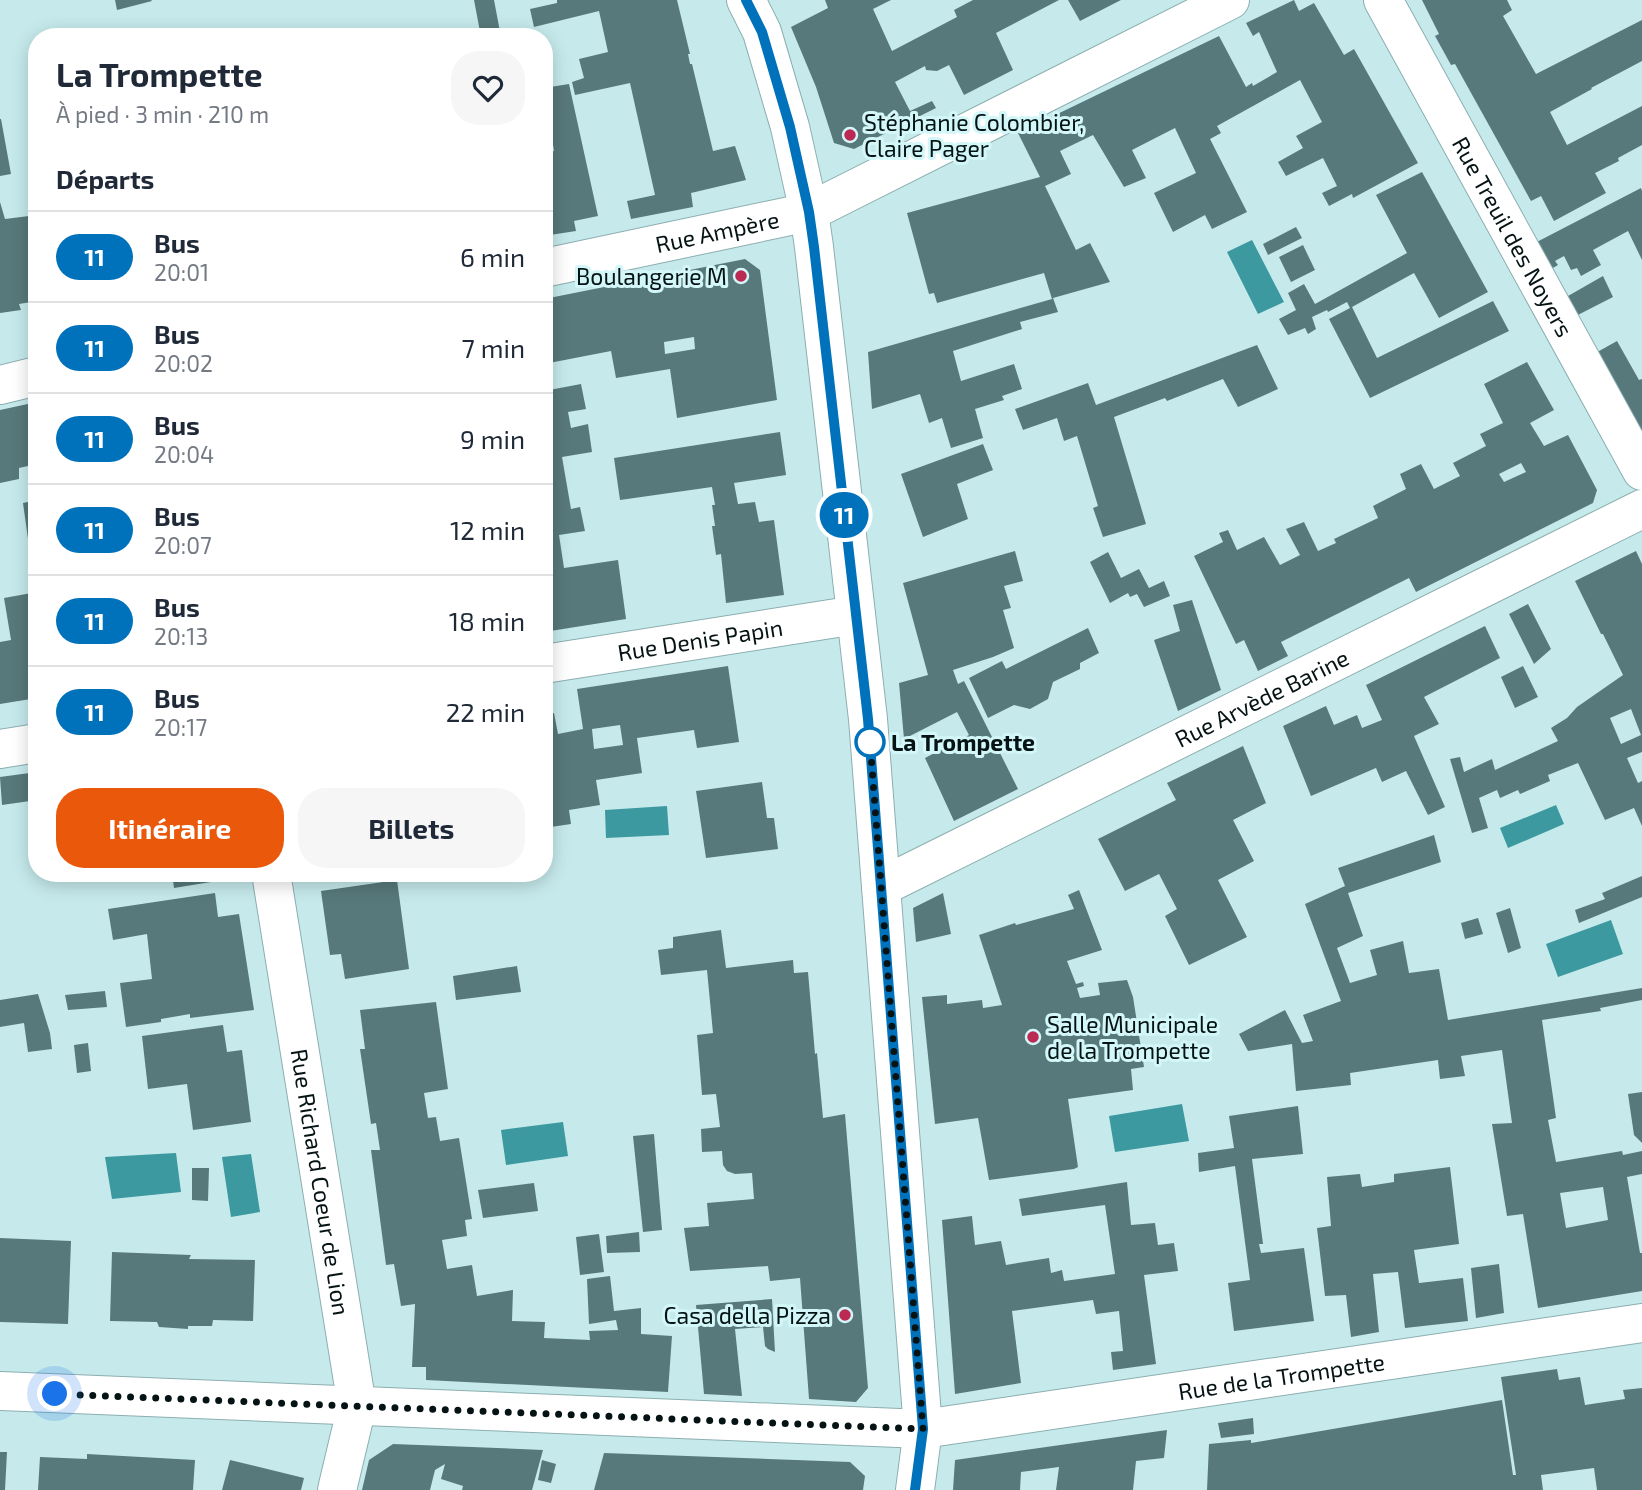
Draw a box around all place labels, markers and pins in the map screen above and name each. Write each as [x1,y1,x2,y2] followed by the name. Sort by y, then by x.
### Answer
[864,108,1084,162] place label: Stéphanie Colombier, Claire Pager
[842,127,858,143] marker: Stéphanie Colombier, Claire Pager
[576,262,727,290] place label: Boulangerie M
[733,268,749,284] marker: Boulangerie M
[855,727,885,757] marker: La Trompette
[891,728,1035,756] place label: La Trompette
[1047,1010,1218,1064] place label: Salle Municipale de la Trompette
[1025,1029,1041,1045] marker: Salle Municipale de la Trompette
[664,1301,831,1329] place label: Casa della Pizza
[837,1307,853,1323] marker: Casa della Pizza

